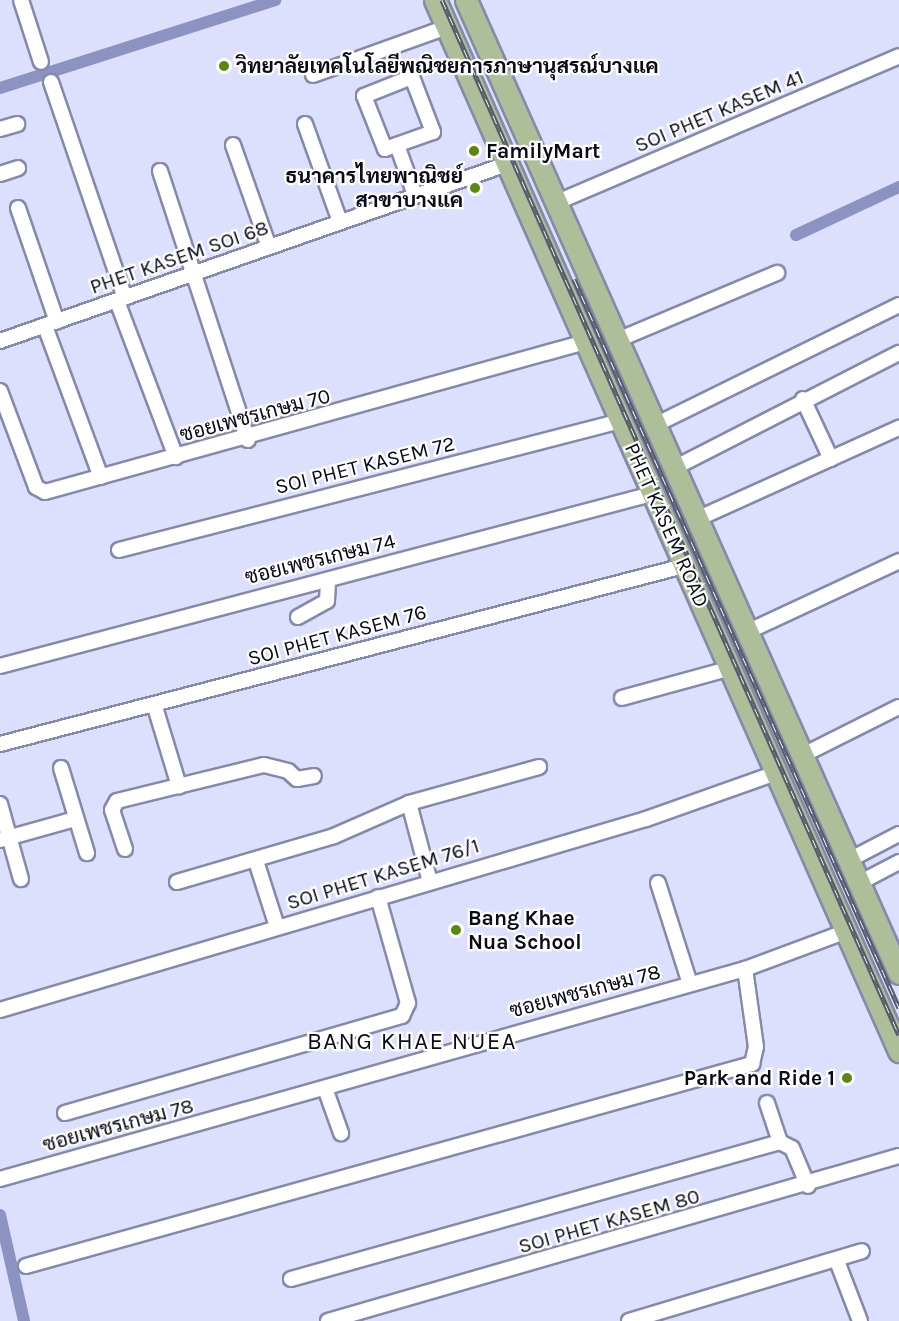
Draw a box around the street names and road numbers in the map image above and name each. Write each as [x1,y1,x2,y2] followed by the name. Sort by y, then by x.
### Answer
[631,64,807,158] street label: SOI PHET KASEM 41
[86,215,272,299] street label: PHET KASEM SOI 68
[177,383,333,447] street label: ซอยเพชรเกษม 70
[273,430,457,500] street label: SOI PHET KASEM 72
[619,439,715,611] street label: PHET KASEM ROAD
[242,528,398,590] street label: ซอยเพชรเกษม 74
[245,599,429,671] street label: SOI PHET KASEM 76
[284,833,482,915] street label: SOI PHET KASEM 76/1
[507,959,663,1023] street label: ซอยเพชรเกษม 78
[40,1093,196,1157] street label: ซอยเพชรเกษม 78
[515,1183,703,1259] street label: SOI PHET KASEM 80

